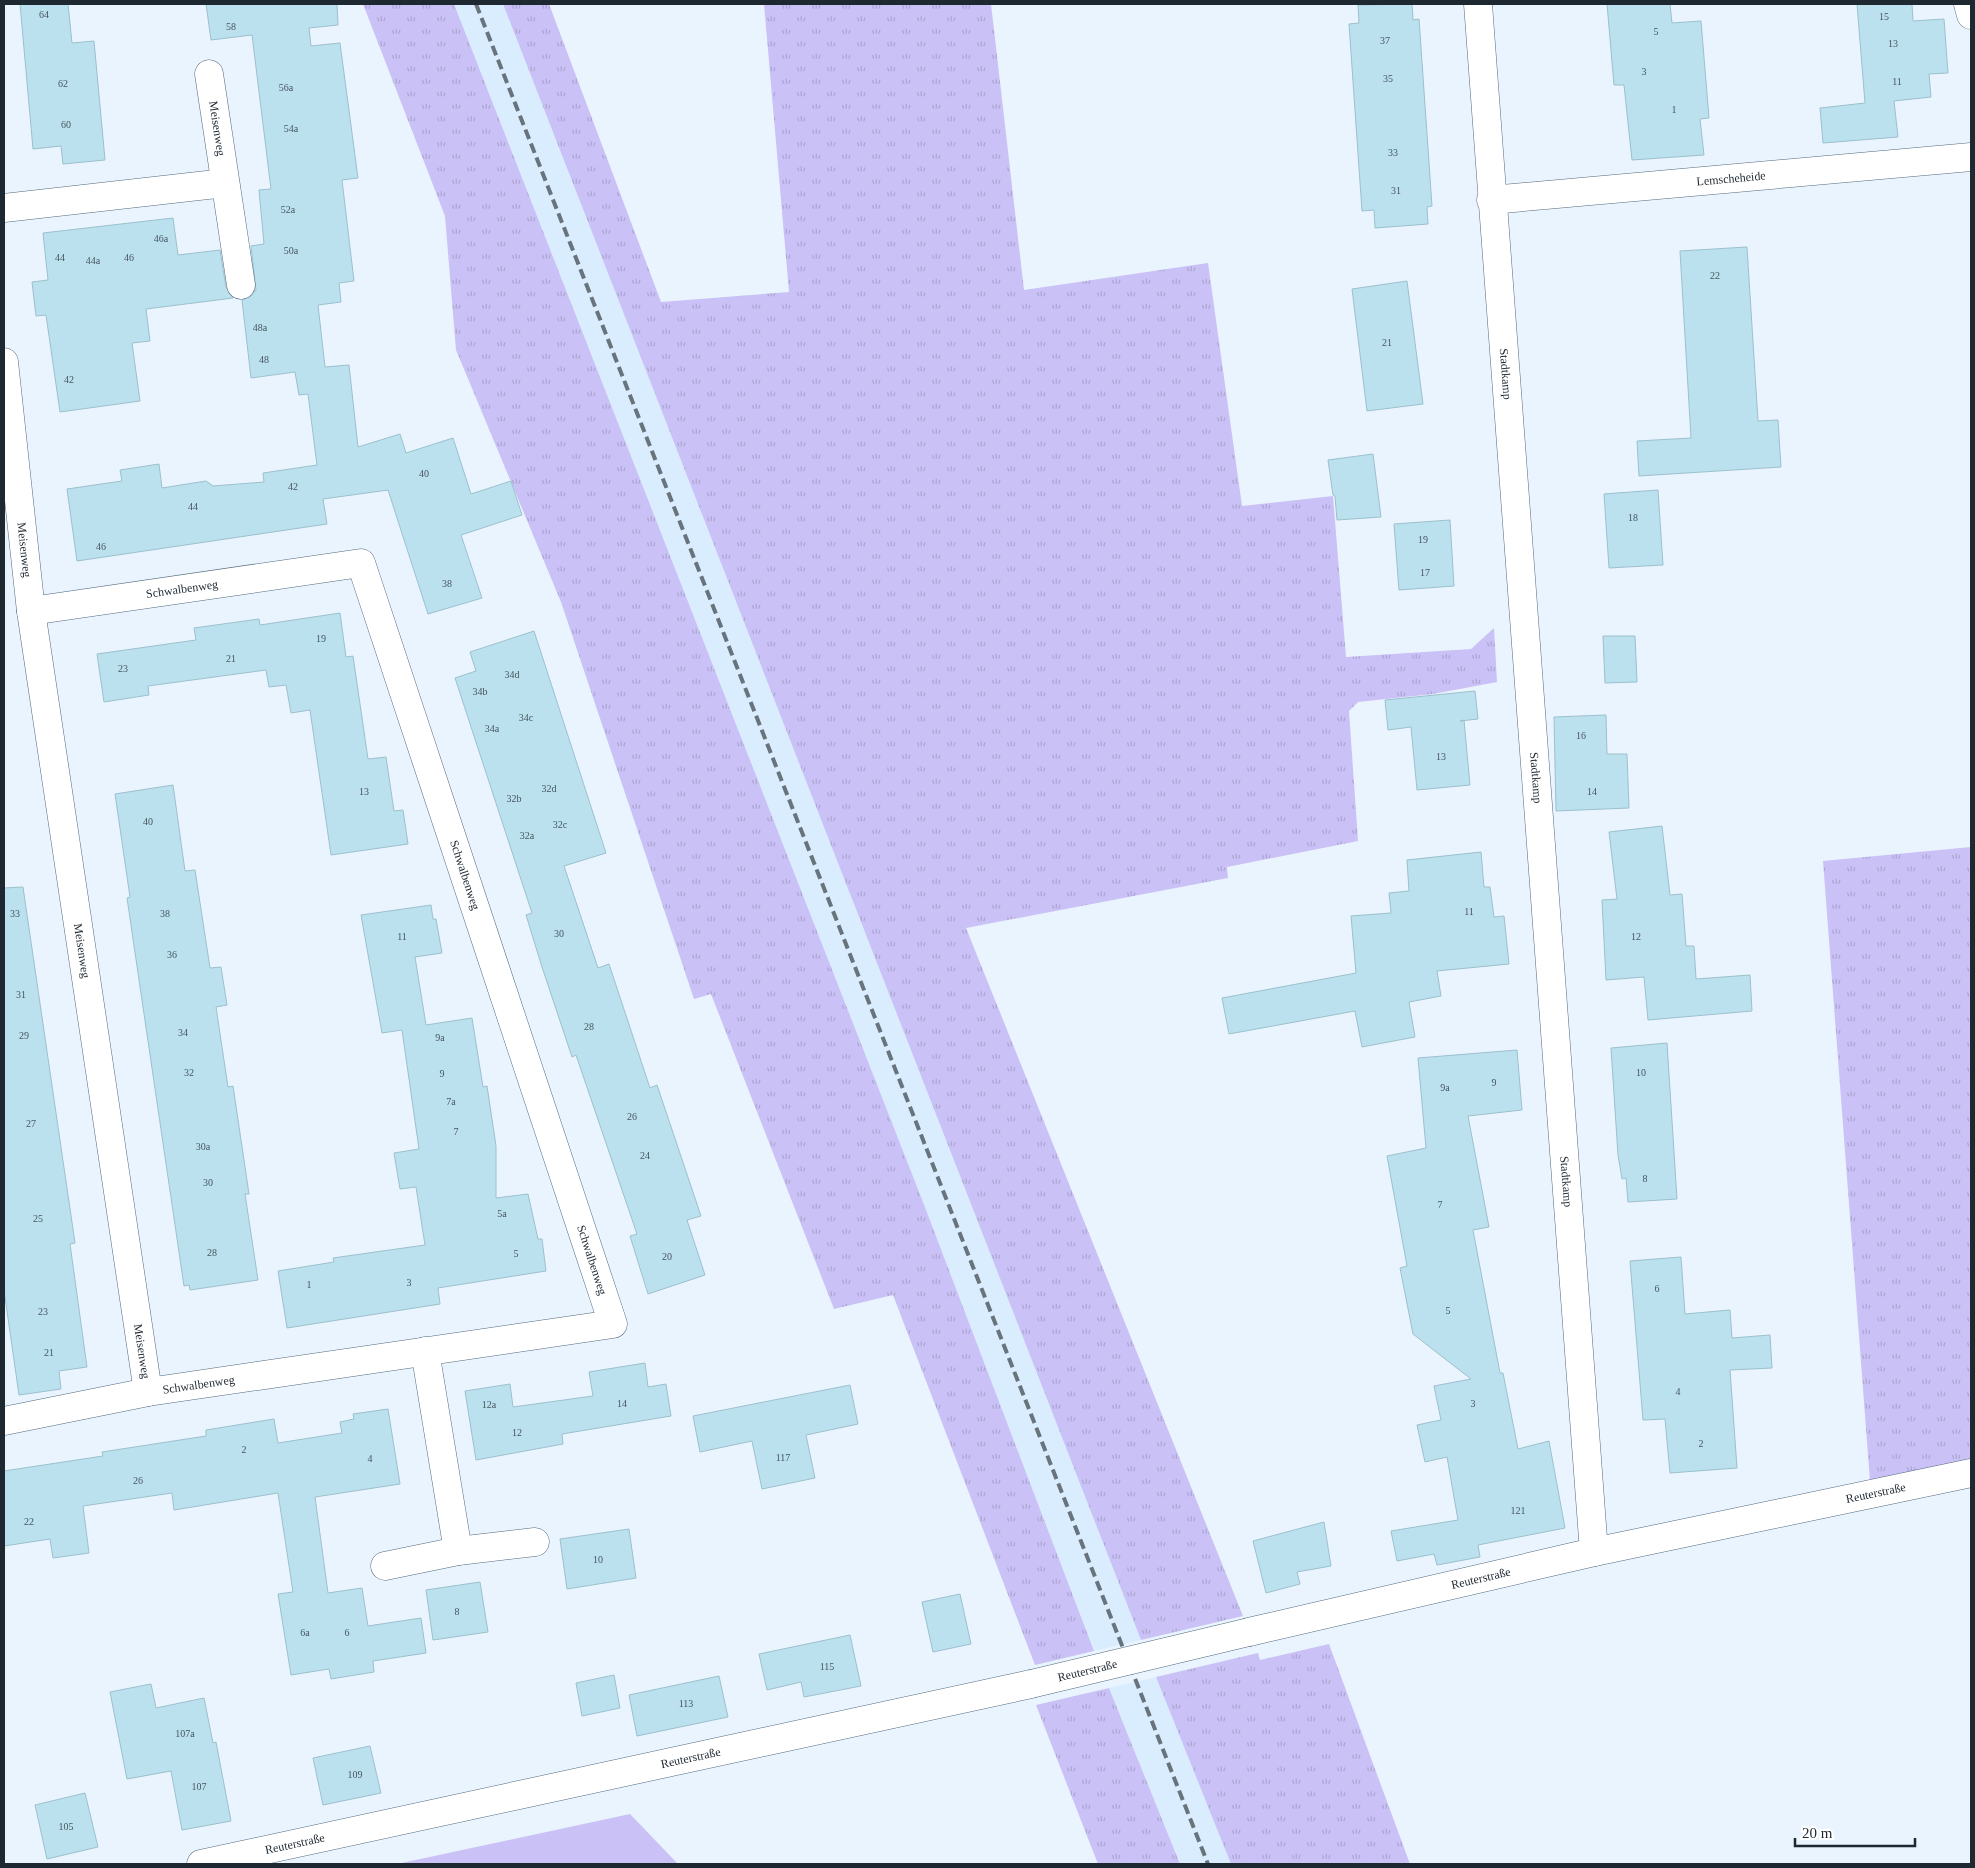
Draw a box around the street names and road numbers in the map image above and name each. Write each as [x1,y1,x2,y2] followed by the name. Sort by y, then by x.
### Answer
[206,100,228,157] street label: Meisenweg
[1696,168,1766,189] street label: Lemscheheide
[1497,348,1515,400] street label: Stadtkamp
[14,522,34,578] street label: Meisenweg
[145,577,219,601] street label: Schwalbenweg
[1527,752,1545,804] street label: Stadtkamp
[447,838,483,912] street label: Schwalbenweg
[71,922,93,979] street label: Meisenweg
[1557,1156,1575,1208] street label: Stadtkamp
[574,1223,610,1297] street label: Schwalbenweg
[131,1323,153,1380] street label: Meisenweg
[162,1372,236,1397] street label: Schwalbenweg
[1845,1480,1907,1506] street label: Reuterstraße
[1450,1565,1512,1592] street label: Reuterstraße
[1056,1657,1119,1684] street label: Reuterstraße
[659,1745,722,1771] street label: Reuterstraße
[264,1830,326,1857] street label: Reuterstraße

